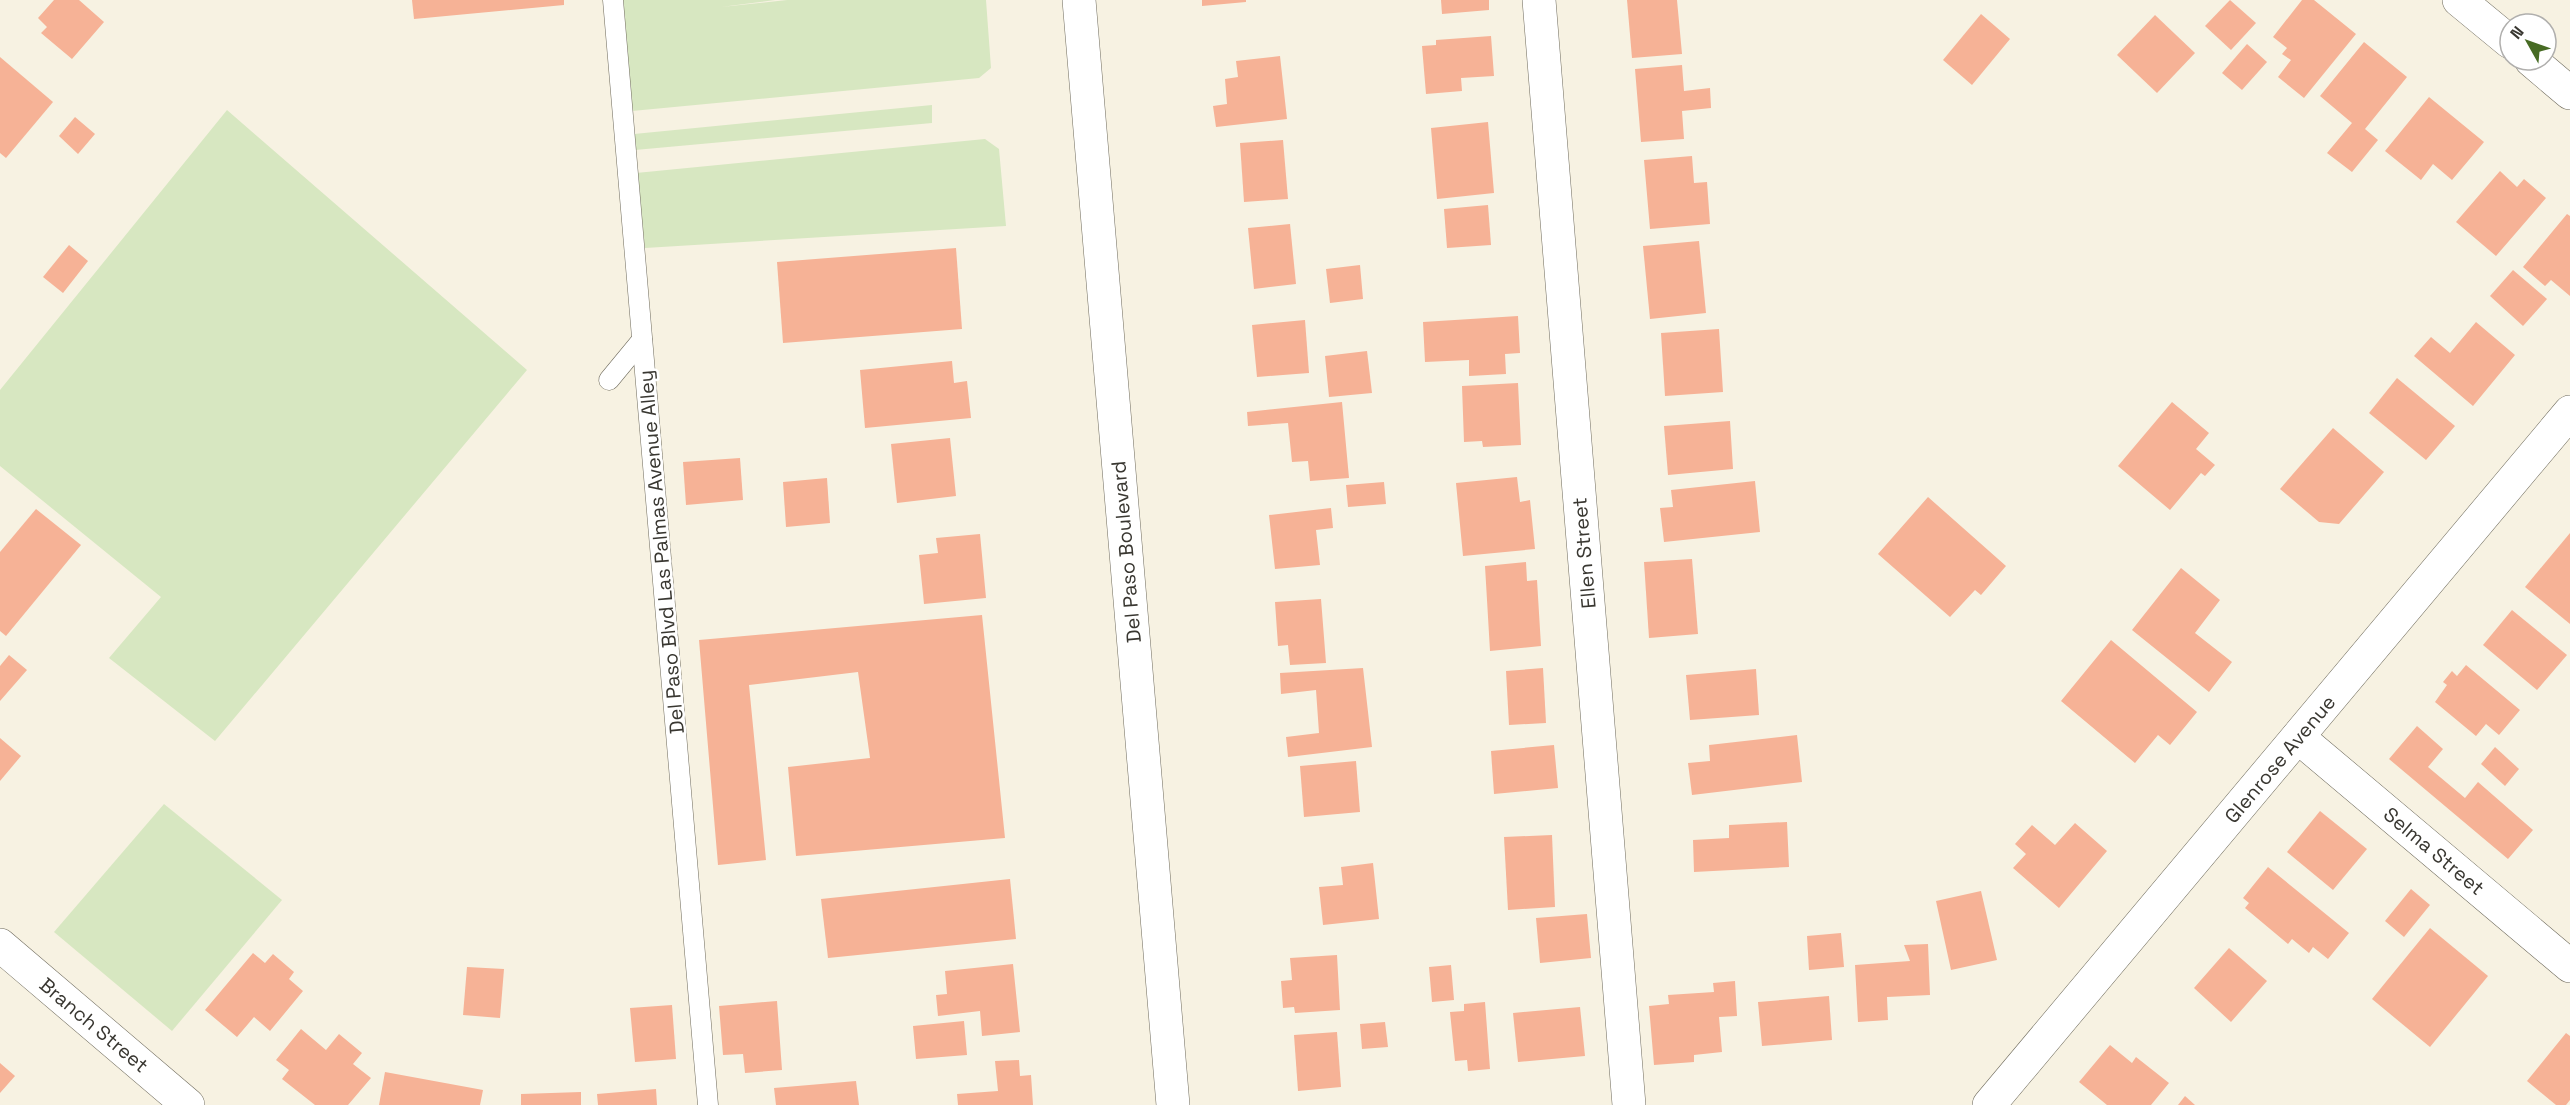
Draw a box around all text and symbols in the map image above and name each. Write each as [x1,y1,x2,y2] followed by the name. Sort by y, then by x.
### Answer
[2498,12,2558,72] north arrow
[2505,22,2528,44] text: N
[632,369,690,735] street label: Del Paso Blvd Las Palmas Avenue Alley
[1105,460,1147,644] street label: Del Paso Boulevard
[1566,496,1602,610] street label: Ellen Street
[2219,689,2341,829] street label: Glenrose Avenue
[2378,801,2490,901] street label: Selma Street
[34,972,154,1078] street label: Branch Street

